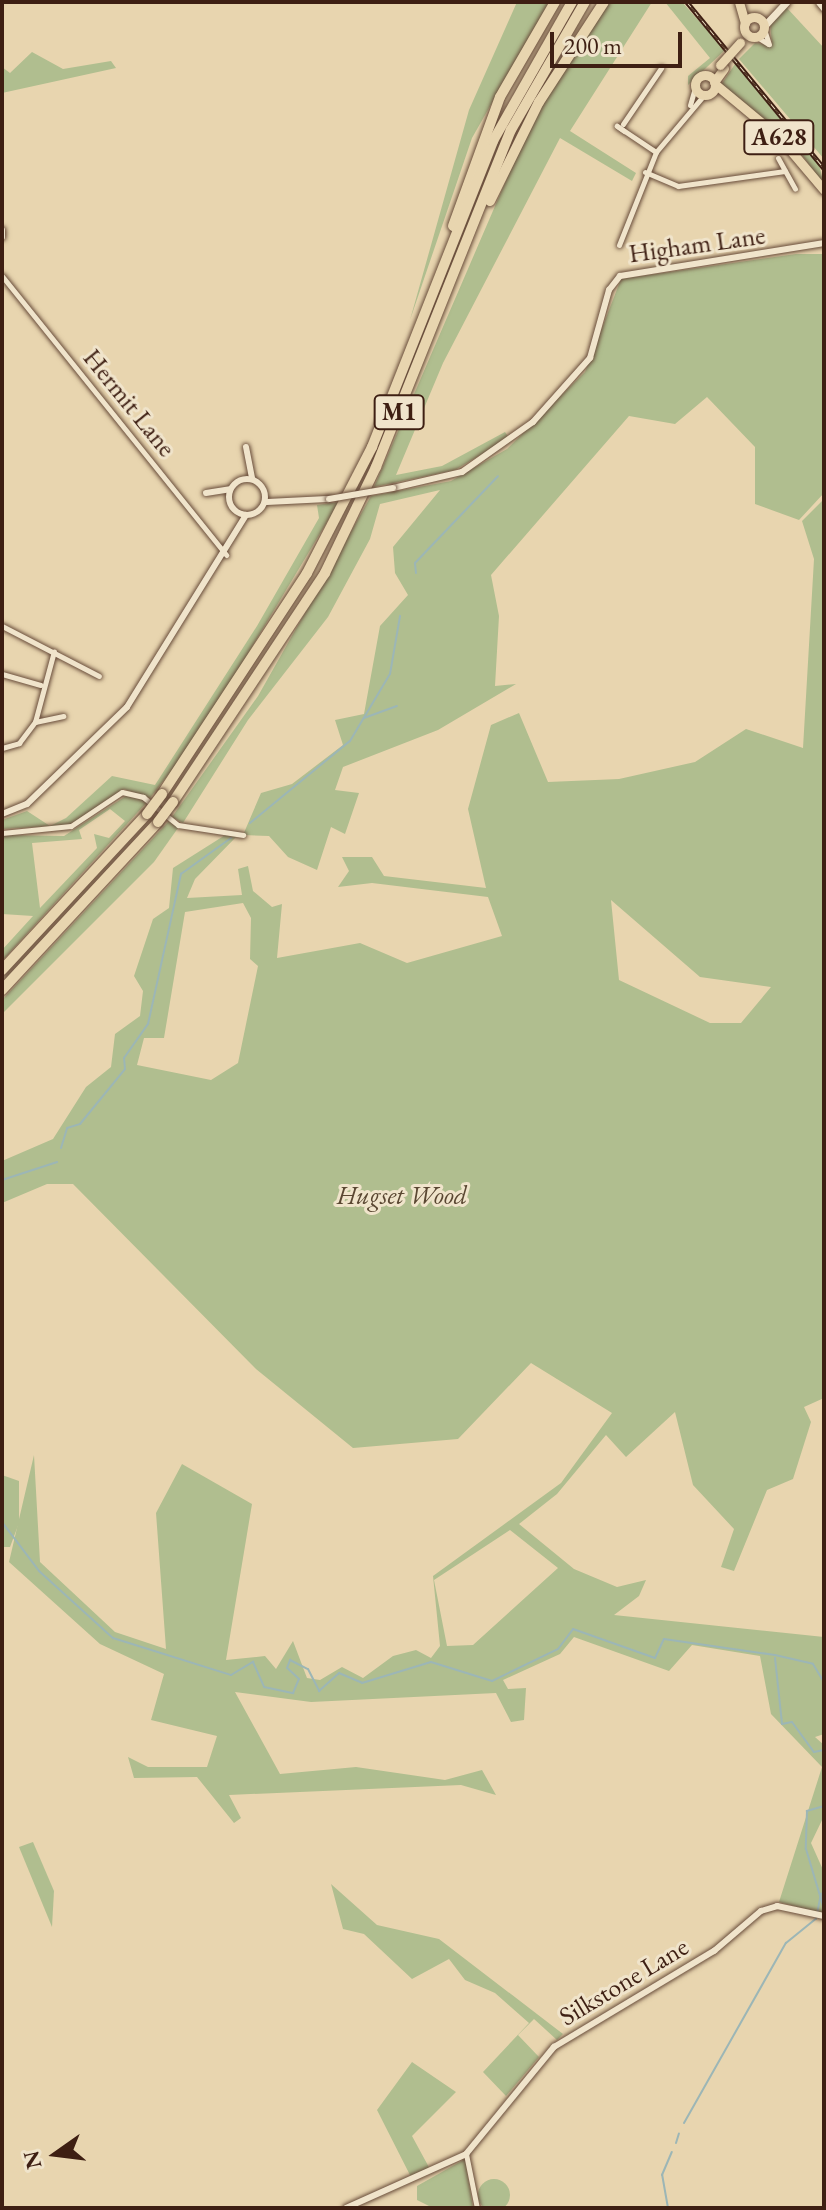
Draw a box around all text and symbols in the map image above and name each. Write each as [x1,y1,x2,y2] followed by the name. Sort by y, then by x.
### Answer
[554,16,686,66] scale bar
[564,30,622,61] text: 200 m
[743,117,815,157] road number: A628
[627,220,767,270] street label: Higham Lane
[76,343,182,463] street label: Hermit Lane
[373,392,425,432] road number: M1
[337,1180,467,1212] park label: Hugset Wood
[554,1931,694,2033] street label: Silkstone Lane
[16,2114,96,2194] north arrow
[16,2148,48,2172] text: N

